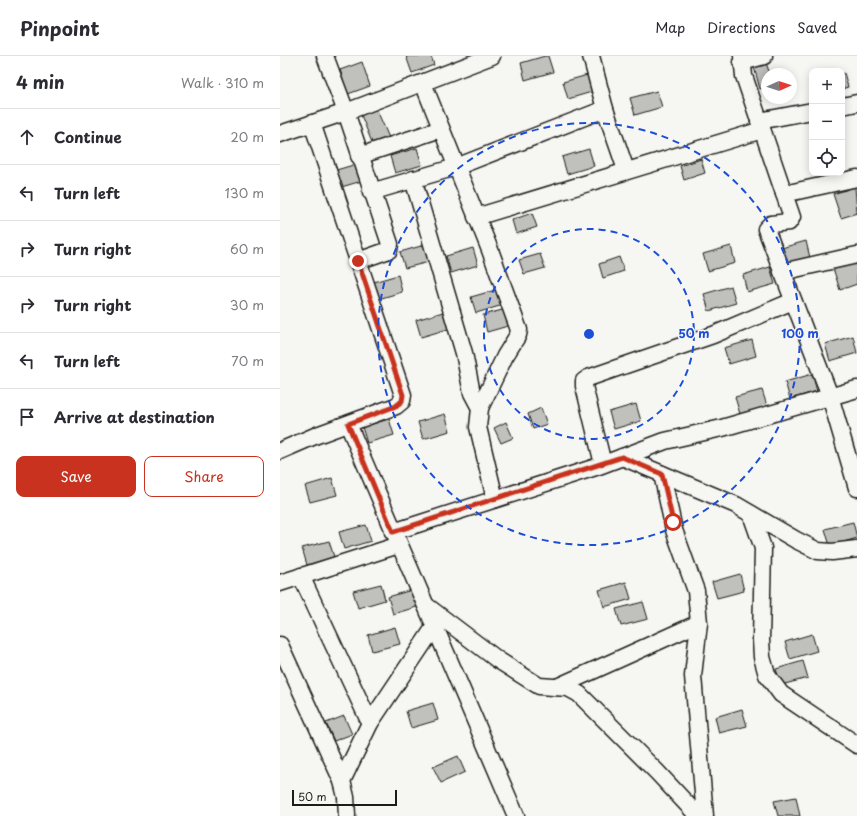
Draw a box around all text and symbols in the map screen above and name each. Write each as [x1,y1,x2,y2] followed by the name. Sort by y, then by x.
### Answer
[20,14,100,42] text: Pinpoint
[655,17,685,38] text: Map
[707,17,775,38] text: Directions
[797,17,837,38] text: Saved
[761,68,797,104] north arrow
[809,68,845,176] map controls
[809,68,845,104] button: +
[16,69,64,95] text: 4 min
[181,73,264,92] text: Walk · 310 m
[809,104,845,140] button: −
[54,125,122,148] text: Continue
[16,126,38,148] icon: ahead
[230,127,264,146] text: 20 m
[809,140,845,176] button: locate
[54,181,120,204] text: Turn left
[16,182,38,204] icon: left
[225,183,264,202] text: 130 m
[54,237,131,260] text: Turn right
[16,238,38,260] icon: right
[230,239,264,258] text: 60 m
[349,252,367,270] route end
[54,293,131,316] text: Turn right
[16,294,38,316] icon: right
[230,295,264,314] text: 30 m
[678,324,710,342] text: 50 m
[781,324,819,342] text: 100 m
[582,327,596,341] centre of rings
[54,349,120,372] text: Turn left
[16,350,38,372] icon: left
[231,351,264,370] text: 70 m
[54,405,215,428] text: Arrive at destination
[16,406,38,428] icon: arrive
[16,456,136,497] button: Save
[144,456,264,497] button: Share
[664,513,682,531] route start
[292,788,397,807] scale bar
[298,788,327,805] text: 50 m

